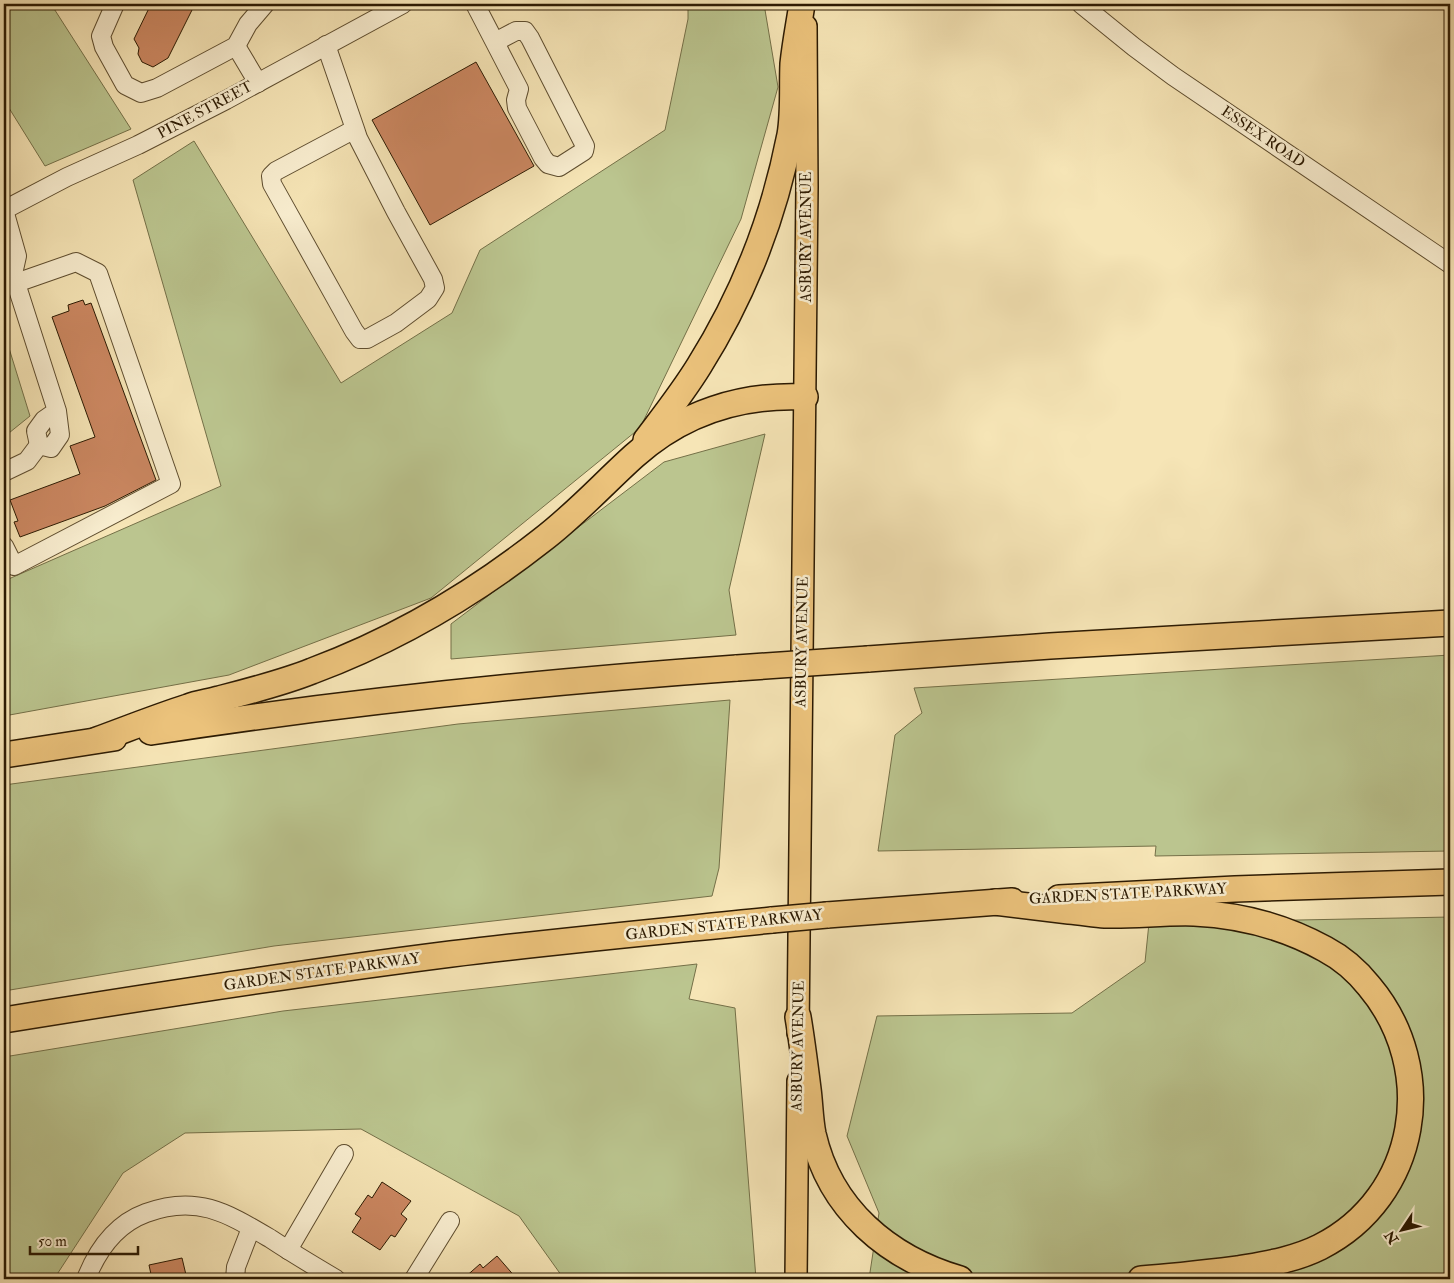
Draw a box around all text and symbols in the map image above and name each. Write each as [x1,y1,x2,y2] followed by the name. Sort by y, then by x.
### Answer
[154,77,256,143] street label: PINE STREET
[1217,102,1309,172] street label: ESSEX ROAD
[797,171,816,303] street label: ASBURY AVENUE
[791,576,813,709] street label: ASBURY AVENUE
[1029,879,1228,909] street label: GARDEN STATE PARKWAY
[625,905,824,945] street label: GARDEN STATE PARKWAY
[223,949,422,995] street label: GARDEN STATE PARKWAY
[787,980,809,1113] street label: ASBURY AVENUE
[1376,1206,1426,1256] north arrow
[30,1223,138,1255] scale bar
[1381,1227,1403,1248] text: N
[38,1232,67,1251] text: 50 m

